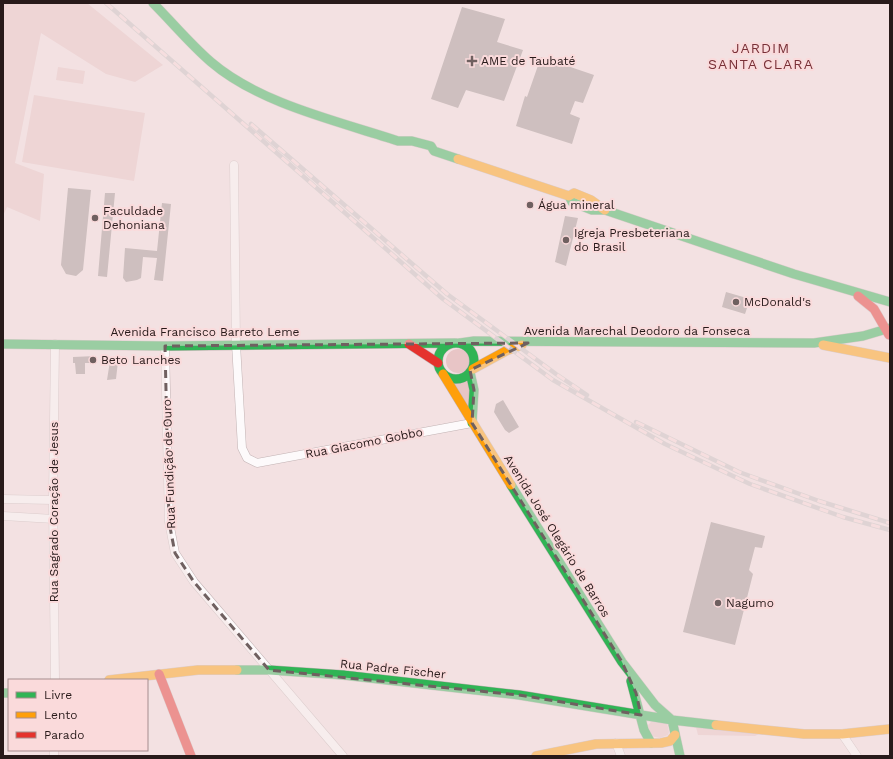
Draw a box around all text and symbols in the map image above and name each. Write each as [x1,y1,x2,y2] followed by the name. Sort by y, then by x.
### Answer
[708,40,814,72] district label: JARDIM SANTA CLARA
[481,54,575,68] place label: AME de Taubaté
[466,55,478,67] marker: AME de Taubaté
[538,198,615,212] place label: Água mineral
[525,200,535,210] marker: Água mineral
[103,204,165,232] place label: Faculdade Dehoniana
[90,213,100,223] marker: Faculdade Dehoniana
[574,226,690,254] place label: Igreja Presbeteriana do Brasil
[561,235,571,245] marker: Igreja Presbeteriana do Brasil
[744,295,811,309] place label: McDonald's
[731,297,741,307] marker: McDonald's
[524,324,750,338] street label: Avenida Marechal Deodoro da Fonseca
[110,325,300,339] street label: Avenida Francisco Barreto Leme
[101,353,181,367] place label: Beto Lanches
[88,355,98,365] marker: Beto Lanches
[160,399,178,529] street label: Rua Fundição de Ouro
[47,422,61,602] street label: Rua Sagrado Coração de Jesus
[304,425,424,461] street label: Rua Giacomo Gobbo
[501,452,613,620] street label: Avenida José Olegário de Barros
[726,596,774,610] place label: Nagumo
[713,598,723,608] marker: Nagumo
[340,656,447,682] street label: Rua Padre Fischer
[8,679,148,751] legend
[44,688,72,702] text: Livre
[44,708,78,722] text: Lento
[44,728,84,742] text: Parado

